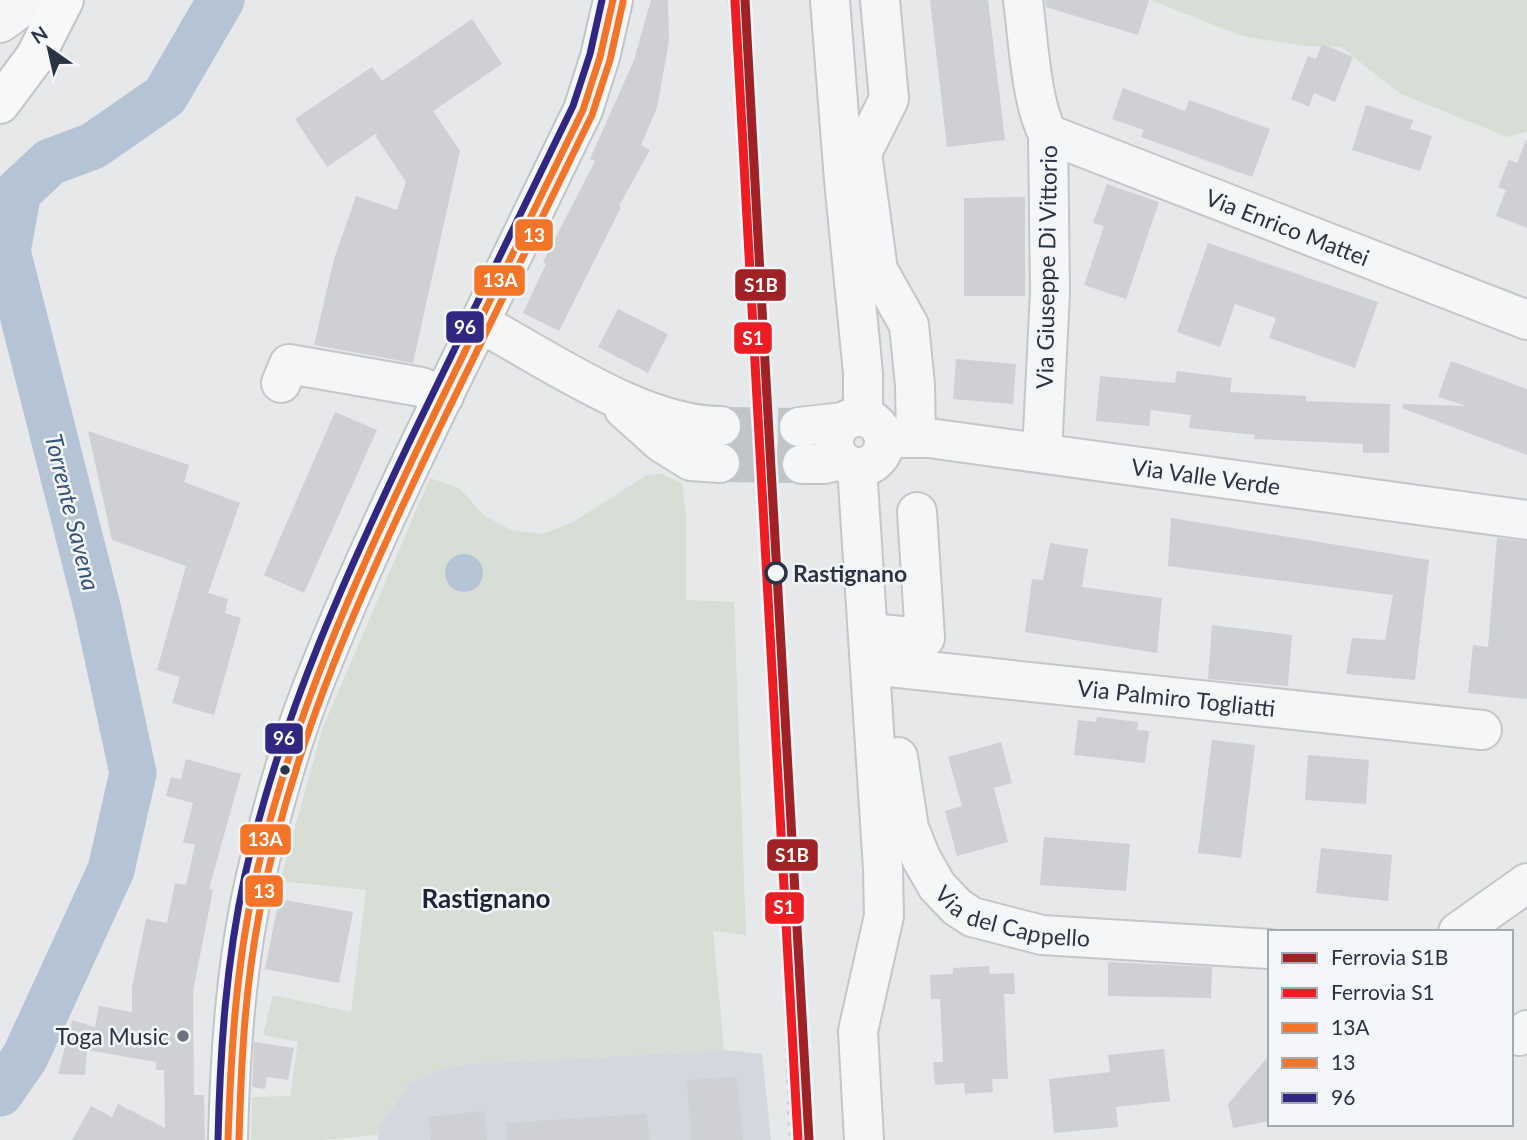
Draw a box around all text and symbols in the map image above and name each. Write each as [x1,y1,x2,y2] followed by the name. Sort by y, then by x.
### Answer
[14,14,84,84] north arrow
[27,21,52,48] text: N
[1030,145,1062,389] street label: Via Giuseppe Di Vittorio
[1202,183,1374,271] street label: Via Enrico Mattei
[514,218,554,252] line badge: 13
[523,223,545,246] text: 13
[473,264,526,297] line badge: 13A
[482,268,518,291] text: 13A
[734,268,787,302] line badge: S1B
[744,273,778,296] text: S1B
[445,310,485,344] line badge: 96
[454,315,476,338] text: 96
[733,321,773,355] line badge: S1
[742,326,764,349] text: S1
[40,431,106,593] water label: Torrente Savena
[1130,452,1282,500] street label: Via Valle Verde
[793,559,907,587] place label: Rastignano
[765,562,787,584] marker: Rastignano
[1076,673,1277,722] street label: Via Palmiro Togliatti
[264,722,304,755] line badge: 96
[273,726,295,749] text: 96
[278,763,292,777] unlabelled marker
[239,823,292,856] line badge: 13A
[247,827,283,850] text: 13A
[766,838,819,872] line badge: S1B
[775,843,809,866] text: S1B
[244,874,284,908] line badge: 13
[253,879,275,902] text: 13
[930,879,1091,952] street label: Via del Cappello
[421,882,551,914] district label: Rastignano
[764,891,805,925] line badge: S1
[773,895,795,918] text: S1
[1268,930,1513,1126] legend
[1331,944,1448,969] text: Ferrovia S1B
[1331,979,1435,1004] text: Ferrovia S1
[1331,1014,1370,1039] text: 13A
[56,1022,169,1050] place label: Toga Music
[175,1028,191,1044] marker: Toga Music
[1331,1049,1355,1074] text: 13
[1331,1084,1355,1109] text: 96

